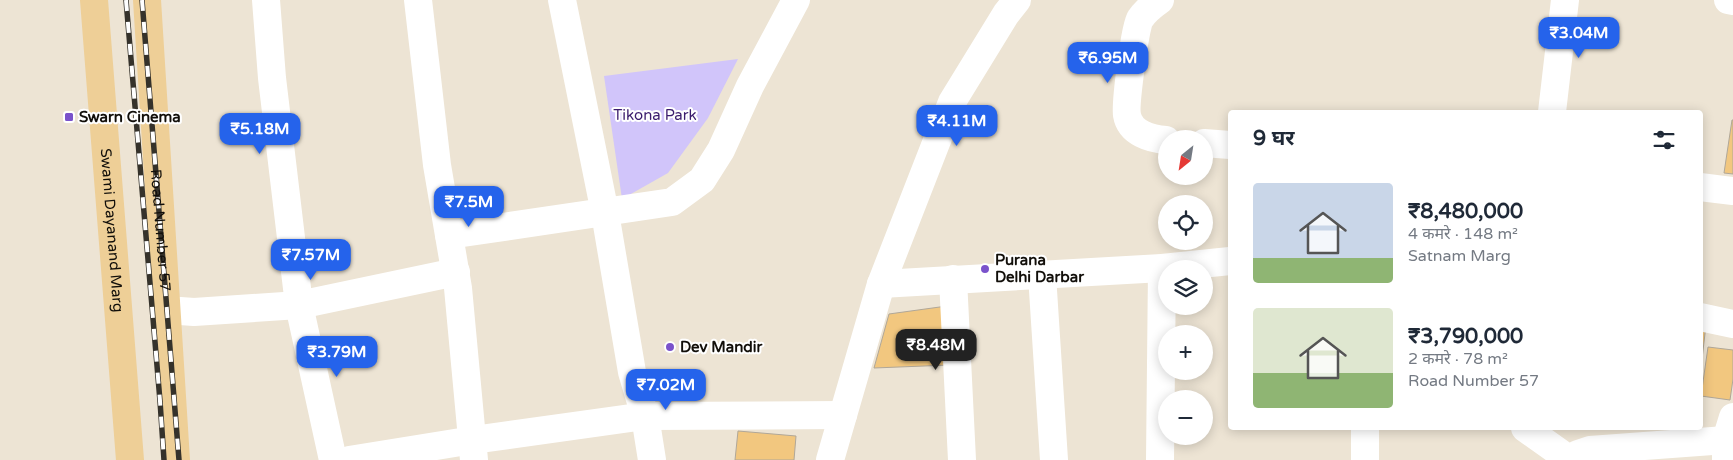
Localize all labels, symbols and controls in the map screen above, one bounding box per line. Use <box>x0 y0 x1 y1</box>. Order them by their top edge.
pin: ₹3.04M <box>1538 17 1620 59</box>
text: ₹3.04M <box>1549 23 1609 43</box>
pin: ₹6.95M <box>1067 42 1149 84</box>
text: ₹6.95M <box>1078 48 1138 68</box>
pin: ₹4.11M <box>916 104 998 147</box>
park label: Tikona Park <box>613 106 697 124</box>
place label: Swarn Cinema <box>79 108 181 126</box>
marker: Swarn Cinema <box>63 111 75 123</box>
text: ₹4.11M <box>927 111 987 131</box>
pin: ₹5.18M <box>219 112 301 155</box>
text: ₹5.18M <box>231 119 289 139</box>
text: 9 घर <box>1253 126 1295 151</box>
icon: filters <box>1650 126 1678 154</box>
north arrow <box>1158 130 1212 185</box>
map controls <box>1158 130 1213 445</box>
street label: Swami Dayanand Marg <box>97 148 127 313</box>
street label: Road Number 57 <box>147 168 174 292</box>
pin: ₹7.5M <box>434 186 504 228</box>
text: ₹7.5M <box>445 192 493 212</box>
button: locate <box>1158 195 1213 250</box>
text: ₹8,480,000 <box>1408 199 1523 224</box>
icon: home <box>1293 203 1353 263</box>
text: 4 कमरे · 148 m² <box>1408 224 1518 244</box>
pin: ₹7.57M <box>270 238 352 281</box>
text: ₹7.57M <box>282 245 340 265</box>
text: Satnam Marg <box>1408 246 1511 266</box>
place label: Purana Delhi Darbar <box>995 251 1084 286</box>
button: layers <box>1158 260 1213 315</box>
marker: Purana Delhi Darbar <box>979 263 991 275</box>
text: ₹3,790,000 <box>1408 324 1523 349</box>
button: + <box>1158 325 1213 380</box>
pin: ₹8.48M <box>895 328 977 371</box>
icon: home <box>1293 328 1353 388</box>
text: ₹8.48M <box>907 335 965 355</box>
pin: ₹3.79M <box>296 336 378 378</box>
place label: Dev Mandir <box>680 338 763 356</box>
marker: Dev Mandir <box>664 341 676 353</box>
text: ₹3.79M <box>308 342 366 362</box>
text: 2 कमरे · 78 m² <box>1408 349 1508 369</box>
pin: ₹7.02M <box>625 368 707 411</box>
text: Road Number 57 <box>1408 371 1539 391</box>
text: ₹7.02M <box>637 375 695 395</box>
button: − <box>1158 390 1213 445</box>

